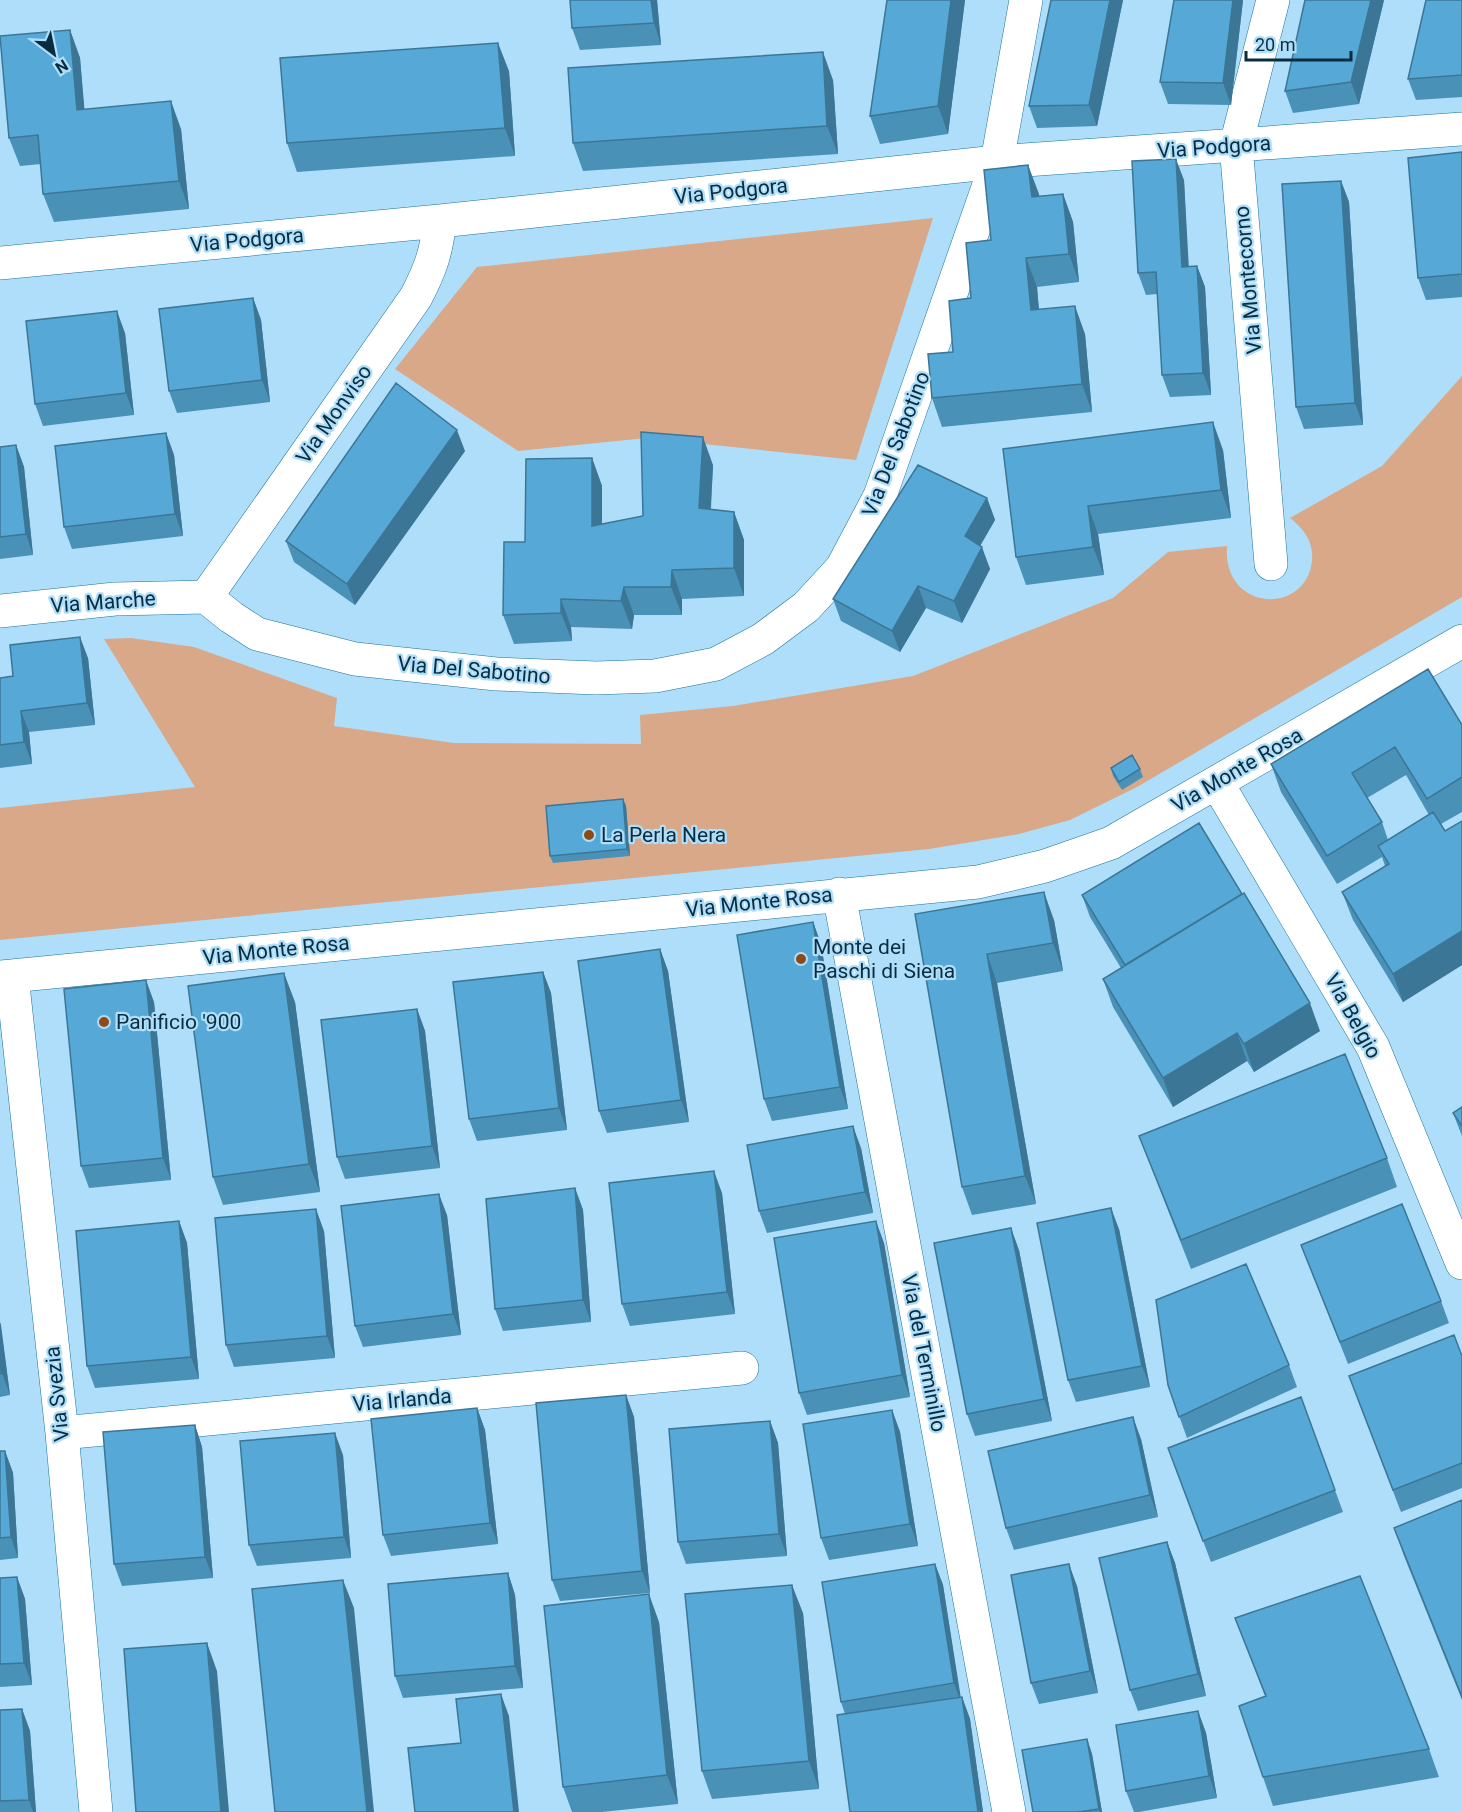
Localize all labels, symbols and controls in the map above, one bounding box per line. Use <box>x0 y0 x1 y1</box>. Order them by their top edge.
north arrow <box>24 24 84 84</box>
scale bar <box>1246 24 1351 62</box>
text: 20 m <box>1255 34 1295 55</box>
text: N <box>52 55 72 77</box>
street label: Via Podgora <box>1156 131 1272 163</box>
street label: Via Podgora <box>673 173 789 209</box>
street label: Via Montecorno <box>1230 205 1266 355</box>
street label: Via Podgora <box>189 223 305 257</box>
street label: Via Monviso <box>291 360 377 468</box>
street label: Via Del Sabotino <box>857 368 935 520</box>
street label: Via Marche <box>50 586 156 618</box>
street label: Via Del Sabotino <box>396 651 552 689</box>
street label: Via Monte Rosa <box>1167 723 1307 817</box>
place label: La Perla Nera <box>601 823 726 847</box>
marker: La Perla Nera <box>582 828 596 842</box>
street label: Via Monte Rosa <box>684 882 834 922</box>
street label: Via Monte Rosa <box>201 930 351 970</box>
place label: Monte dei Paschi di Siena <box>813 935 955 983</box>
marker: Monte dei Paschi di Siena <box>794 952 808 966</box>
street label: Via Belgio <box>1320 969 1386 1063</box>
place label: Panificio '900 <box>116 1010 241 1034</box>
marker: Panificio '900 <box>97 1015 111 1029</box>
street label: Via del Terminillo <box>897 1272 951 1434</box>
street label: Via Svezia <box>40 1345 74 1443</box>
street label: Via Irlanda <box>351 1384 453 1416</box>

